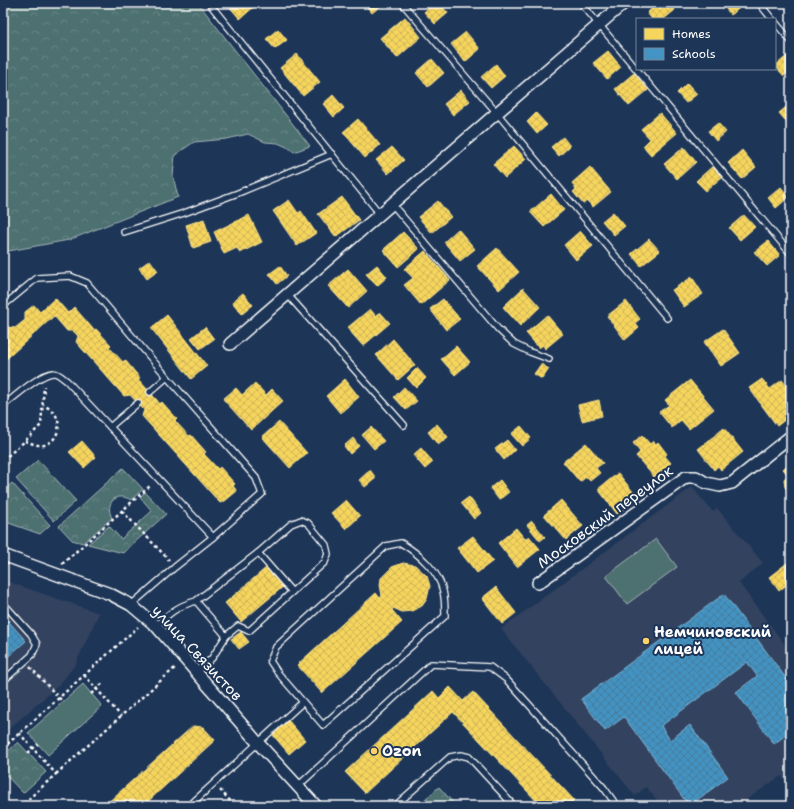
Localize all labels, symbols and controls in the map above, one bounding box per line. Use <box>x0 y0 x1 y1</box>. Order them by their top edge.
legend <box>636 18 776 70</box>
text: Homes <box>672 26 711 42</box>
text: Schools <box>672 46 716 62</box>
street label: Московский переулок <box>533 461 677 573</box>
street label: улица Связистов <box>147 601 247 705</box>
place label: Немчиновский лицей <box>654 622 772 659</box>
marker: Немчиновский лицей <box>641 636 651 646</box>
place label: Ozon <box>382 741 422 761</box>
marker: Ozon <box>369 746 379 756</box>

